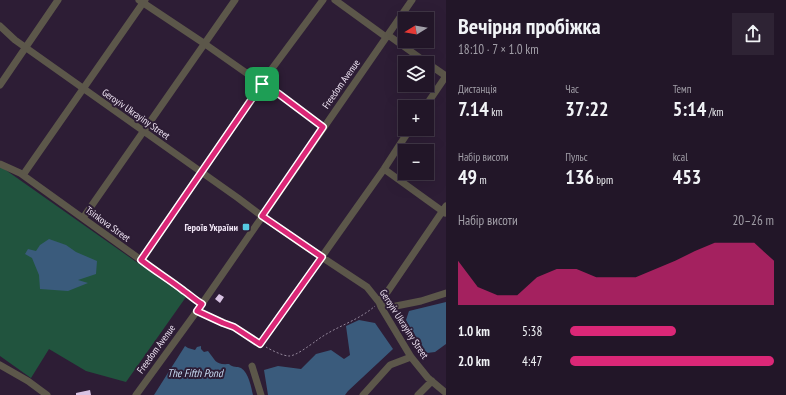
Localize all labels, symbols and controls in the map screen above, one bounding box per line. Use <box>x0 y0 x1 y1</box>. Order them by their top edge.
north arrow <box>398 12 434 48</box>
map controls <box>398 12 434 180</box>
text: Вечірня пробіжка <box>458 12 601 40</box>
button: share <box>732 13 774 55</box>
text: 18:10 · 7 × 1.0 km <box>458 41 539 58</box>
button: layers <box>398 56 434 92</box>
street label: Freedom Avenue <box>319 57 363 111</box>
pin <box>245 67 279 101</box>
icon: arrive <box>251 73 273 95</box>
text: Дистанція <box>458 82 497 96</box>
text: Час <box>565 82 579 96</box>
text: Темп <box>673 82 691 96</box>
street label: Geroyiv Ukrayiny Street <box>99 86 173 142</box>
text: 7.14 <box>458 96 489 122</box>
text: 37:22 <box>565 96 609 122</box>
text: 5:14 <box>673 96 706 122</box>
button: + <box>398 100 434 136</box>
text: km <box>489 105 503 119</box>
text: /km <box>706 105 723 119</box>
button: − <box>398 144 434 180</box>
text: Набір висоти <box>458 150 509 164</box>
text: Пульс <box>565 150 588 164</box>
text: kcal <box>673 150 688 164</box>
text: 49 <box>458 164 477 190</box>
text: 136 <box>565 164 594 190</box>
text: 453 <box>673 164 701 190</box>
text: m <box>477 173 487 187</box>
text: bpm <box>594 173 613 187</box>
street label: Tsinkova Street <box>83 203 133 245</box>
text: Набір висоти <box>458 212 518 229</box>
text: 20–26 m <box>732 212 774 229</box>
place label: Героїв України <box>184 221 238 234</box>
marker: Героїв України <box>241 222 251 232</box>
street label: Geroyiv Ukrayiny Street <box>377 287 431 361</box>
street label: Freedom Avenue <box>134 322 178 376</box>
text: 1.0 km <box>458 323 490 340</box>
text: 5:38 <box>522 323 542 340</box>
text: 2.0 km <box>458 353 490 370</box>
text: 4:47 <box>522 353 542 370</box>
water label: The Fifth Pond <box>167 366 225 380</box>

